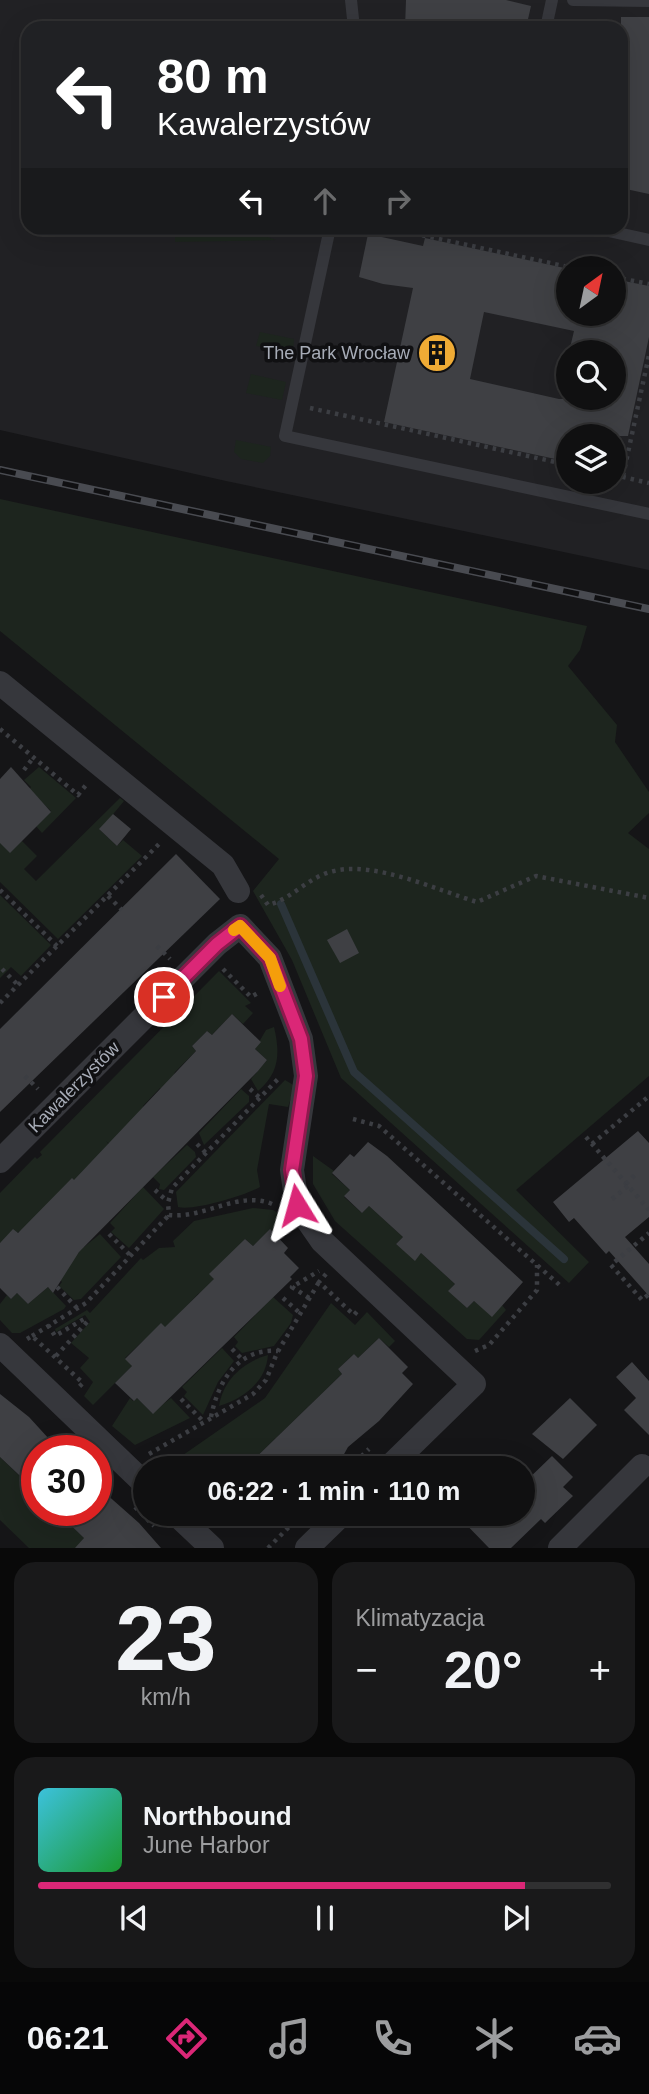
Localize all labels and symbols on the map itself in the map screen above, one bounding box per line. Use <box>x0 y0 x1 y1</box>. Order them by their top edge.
north arrow <box>556 256 626 326</box>
building icon: The Park Wrocław <box>416 332 458 374</box>
place label: The Park Wrocław <box>263 343 411 363</box>
pin <box>134 967 194 1027</box>
street label: Kawalerzystów <box>24 1037 124 1137</box>
position arrow <box>260 1168 334 1242</box>
speed limit sign: 30 <box>21 1435 112 1526</box>

